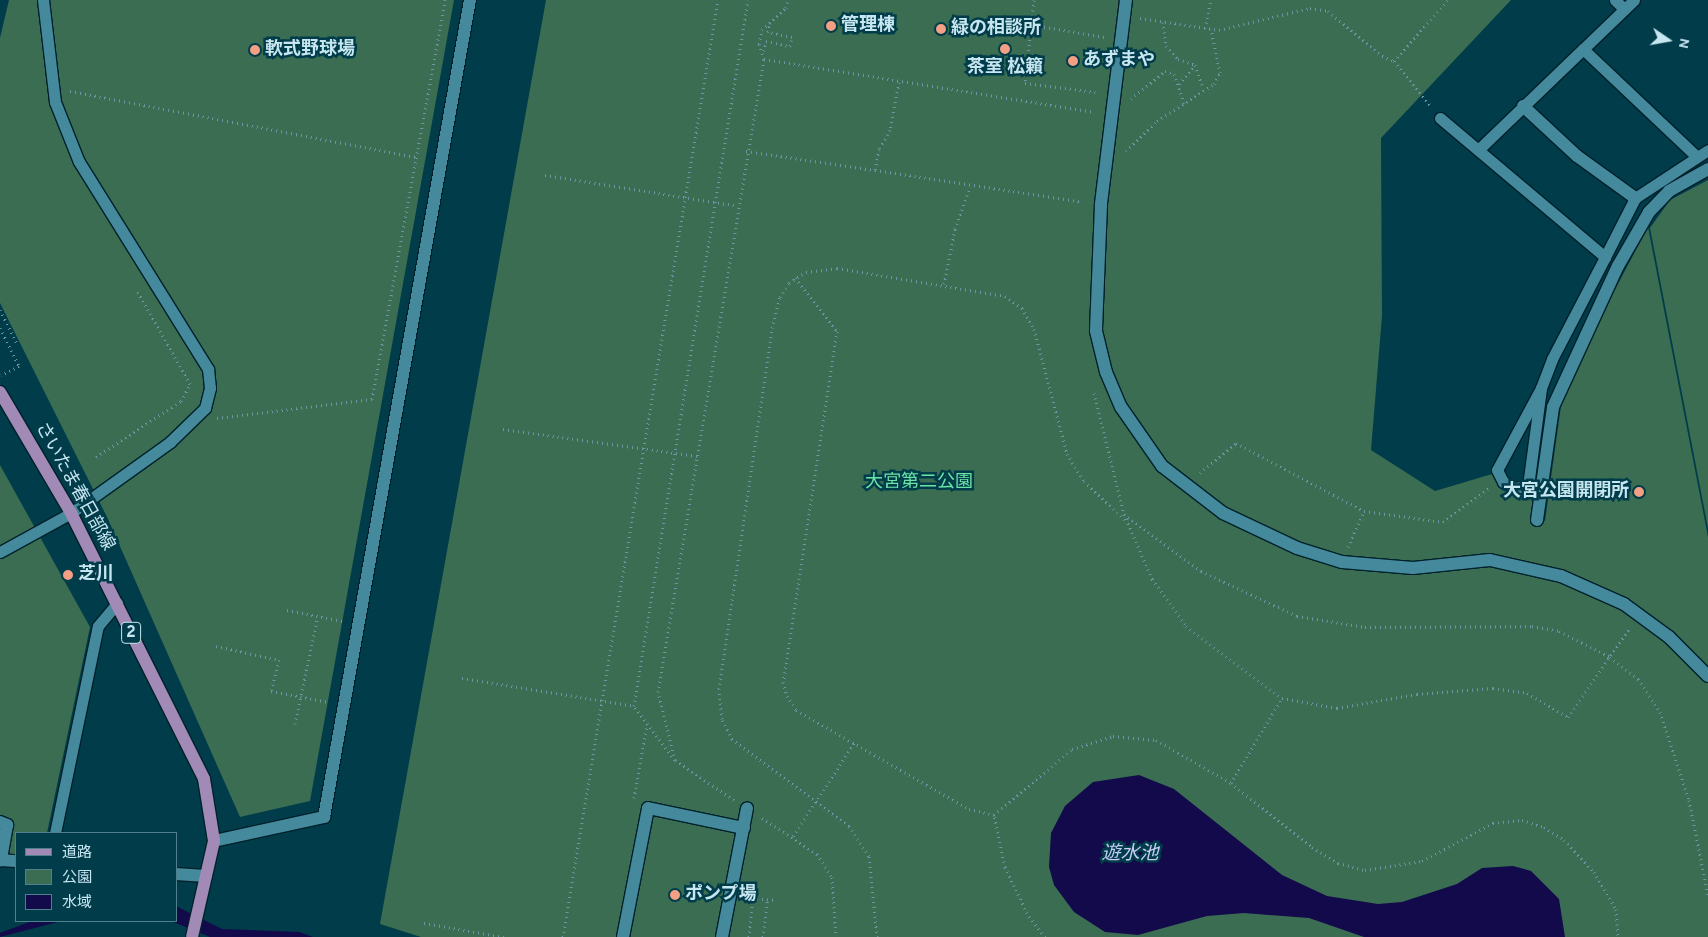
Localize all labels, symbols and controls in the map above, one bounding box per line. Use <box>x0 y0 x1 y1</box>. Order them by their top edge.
place label: 管理棟 <box>841 15 895 37</box>
north arrow <box>1643 15 1693 65</box>
place label: 緑の相談所 <box>951 18 1041 40</box>
marker: 管理棟 <box>825 20 837 32</box>
marker: 緑の相談所 <box>935 23 947 35</box>
text: N <box>1674 37 1693 50</box>
place label: 軟式野球場 <box>265 39 355 61</box>
marker: 茶室 松籟 <box>999 43 1011 55</box>
marker: 軟式野球場 <box>249 44 261 56</box>
place label: あずまや <box>1083 50 1155 72</box>
marker: あずまや <box>1067 55 1079 67</box>
place label: 茶室 松籟 <box>967 57 1043 79</box>
street label: さいたま春日部線 <box>30 419 118 555</box>
park label: 大宮第二公園 <box>865 472 973 494</box>
place label: 大宮公園開閉所 <box>1503 481 1629 503</box>
marker: 大宮公園開閉所 <box>1633 486 1645 498</box>
place label: 芝川 <box>78 564 114 586</box>
marker: 芝川 <box>62 569 74 581</box>
road number: 2 <box>121 620 141 646</box>
legend <box>15 832 178 922</box>
text: 道路 <box>62 844 92 863</box>
water label: 遊水池 <box>1102 844 1158 866</box>
text: 公園 <box>62 869 92 888</box>
place label: ポンプ場 <box>685 884 757 906</box>
marker: ポンプ場 <box>669 889 681 901</box>
text: 水域 <box>62 894 92 913</box>

